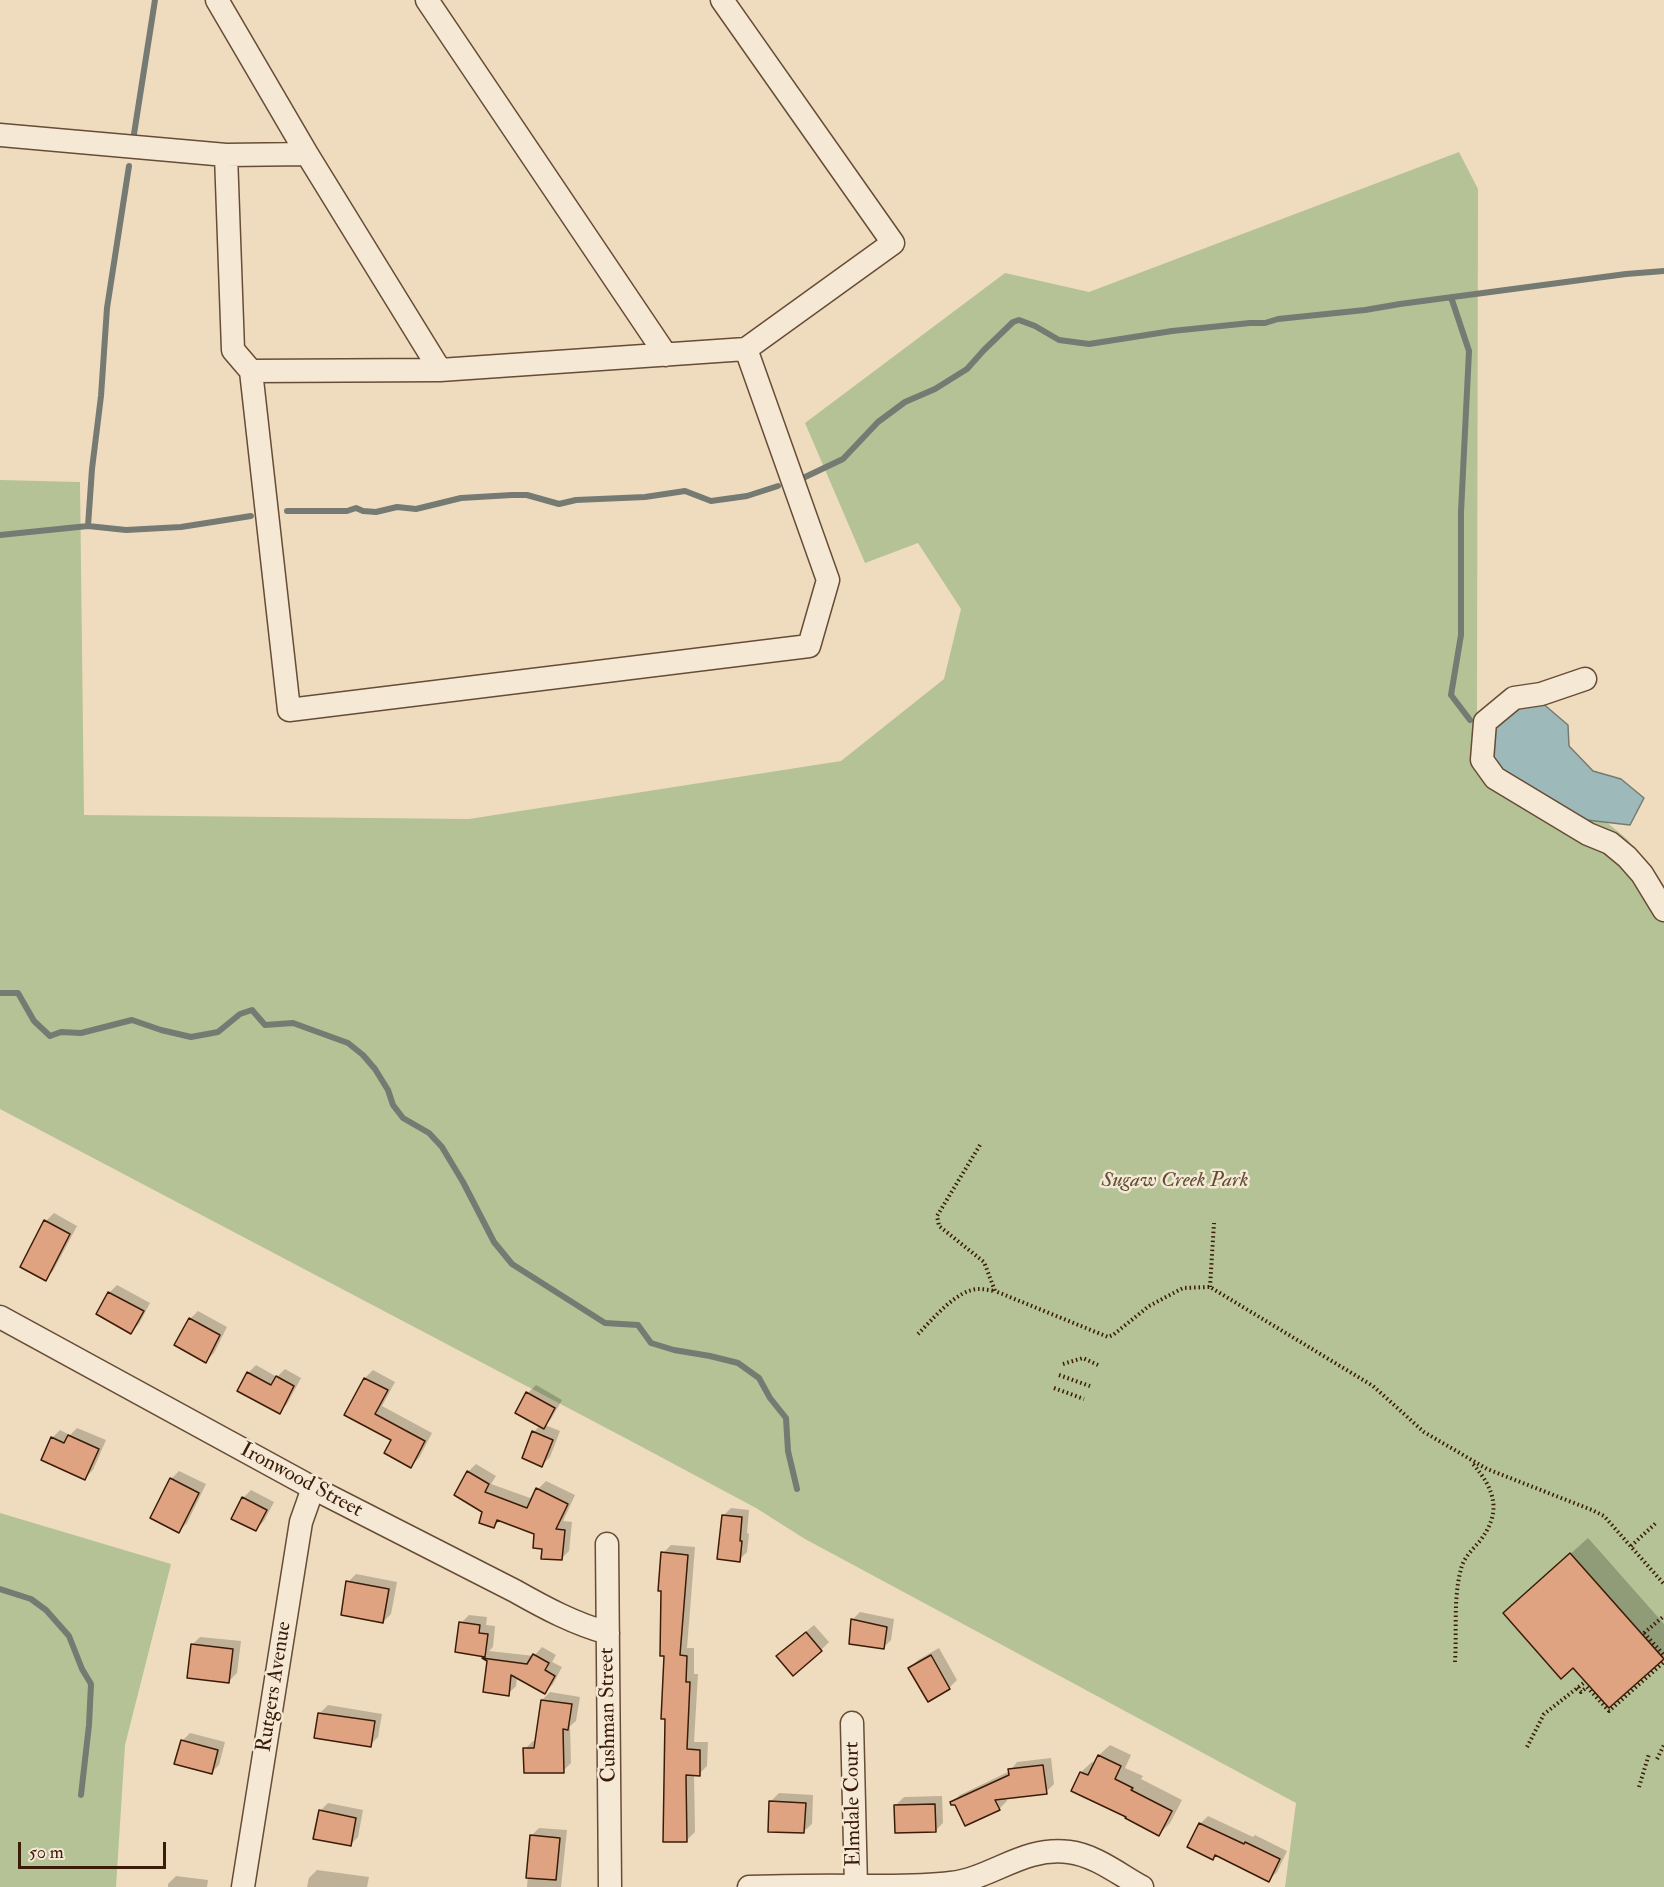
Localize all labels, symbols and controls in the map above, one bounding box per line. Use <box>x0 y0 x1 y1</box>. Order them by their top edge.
park label: Sugaw Creek Park <box>1102 1168 1248 1194</box>
street label: Ironwood Street <box>235 1438 367 1524</box>
street label: Rutgers Avenue <box>252 1620 298 1754</box>
street label: Cushman Street <box>595 1647 623 1783</box>
street label: Elmdale Court <box>840 1741 868 1867</box>
scale bar <box>21 1830 170 1868</box>
text: 50 m <box>29 1841 64 1864</box>

